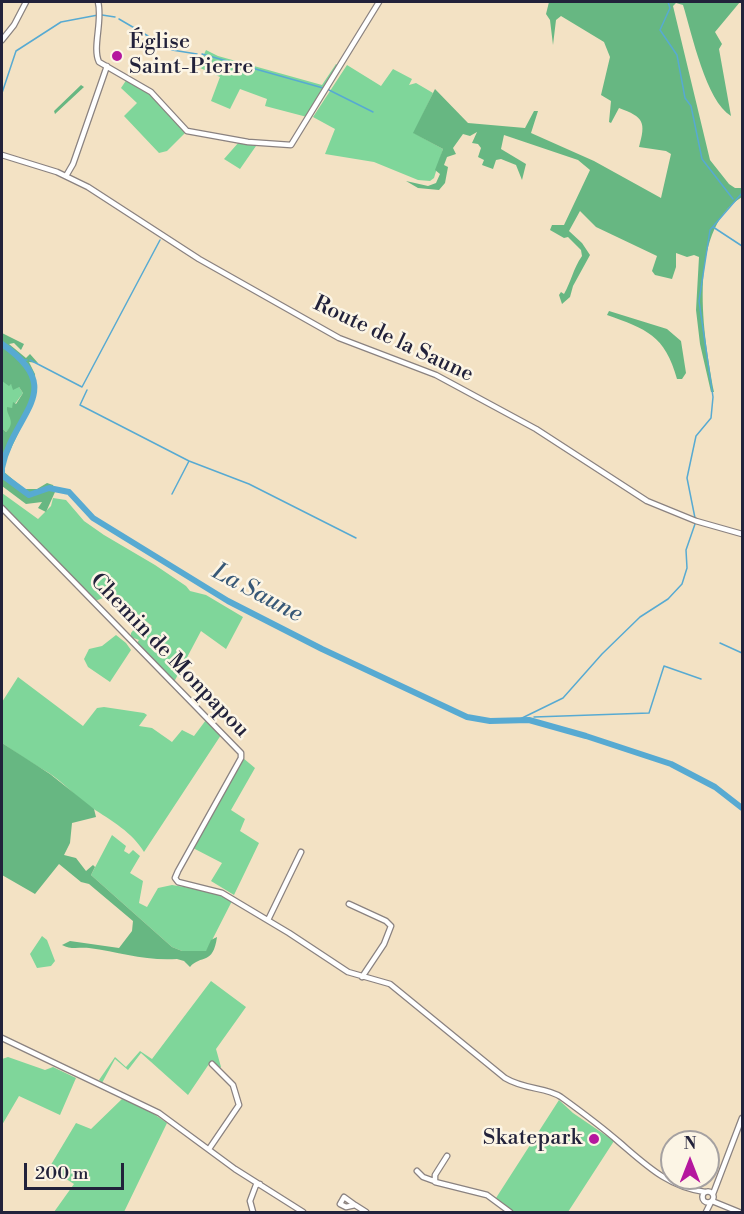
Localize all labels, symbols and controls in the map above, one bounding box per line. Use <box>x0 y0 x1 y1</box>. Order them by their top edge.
place label: Église Saint-Pierre <box>129 30 253 82</box>
marker: Église Saint-Pierre <box>110 49 124 63</box>
street label: Route de la Saune <box>309 291 477 389</box>
water label: La Saune <box>207 558 307 630</box>
street label: Chemin de Monpapou <box>84 568 254 744</box>
place label: Skatepark <box>483 1126 582 1152</box>
north arrow <box>660 1130 720 1190</box>
marker: Skatepark <box>587 1132 601 1146</box>
text: N <box>684 1134 696 1154</box>
scale bar <box>27 1151 128 1189</box>
text: 200 m <box>35 1162 89 1185</box>

